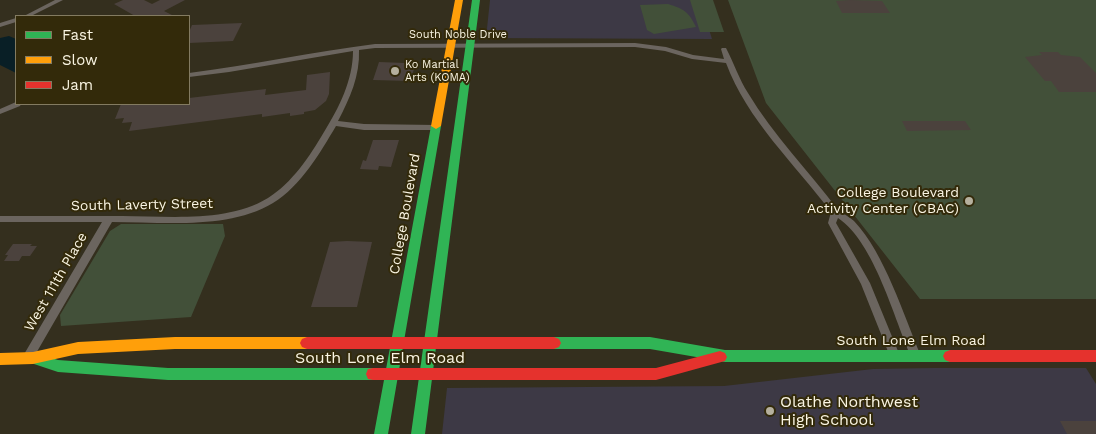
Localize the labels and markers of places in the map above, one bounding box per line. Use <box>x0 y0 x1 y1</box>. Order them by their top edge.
place label: Ko Martial Arts (KOMA) <box>405 58 470 84</box>
marker: Ko Martial Arts (KOMA) <box>389 65 401 77</box>
place label: College Boulevard Activity Center (CBAC) <box>807 185 959 218</box>
marker: College Boulevard Activity Center (CBAC) <box>963 195 975 207</box>
place label: Olathe Northwest High School <box>780 392 918 430</box>
marker: Olathe Northwest High School <box>764 405 776 417</box>

